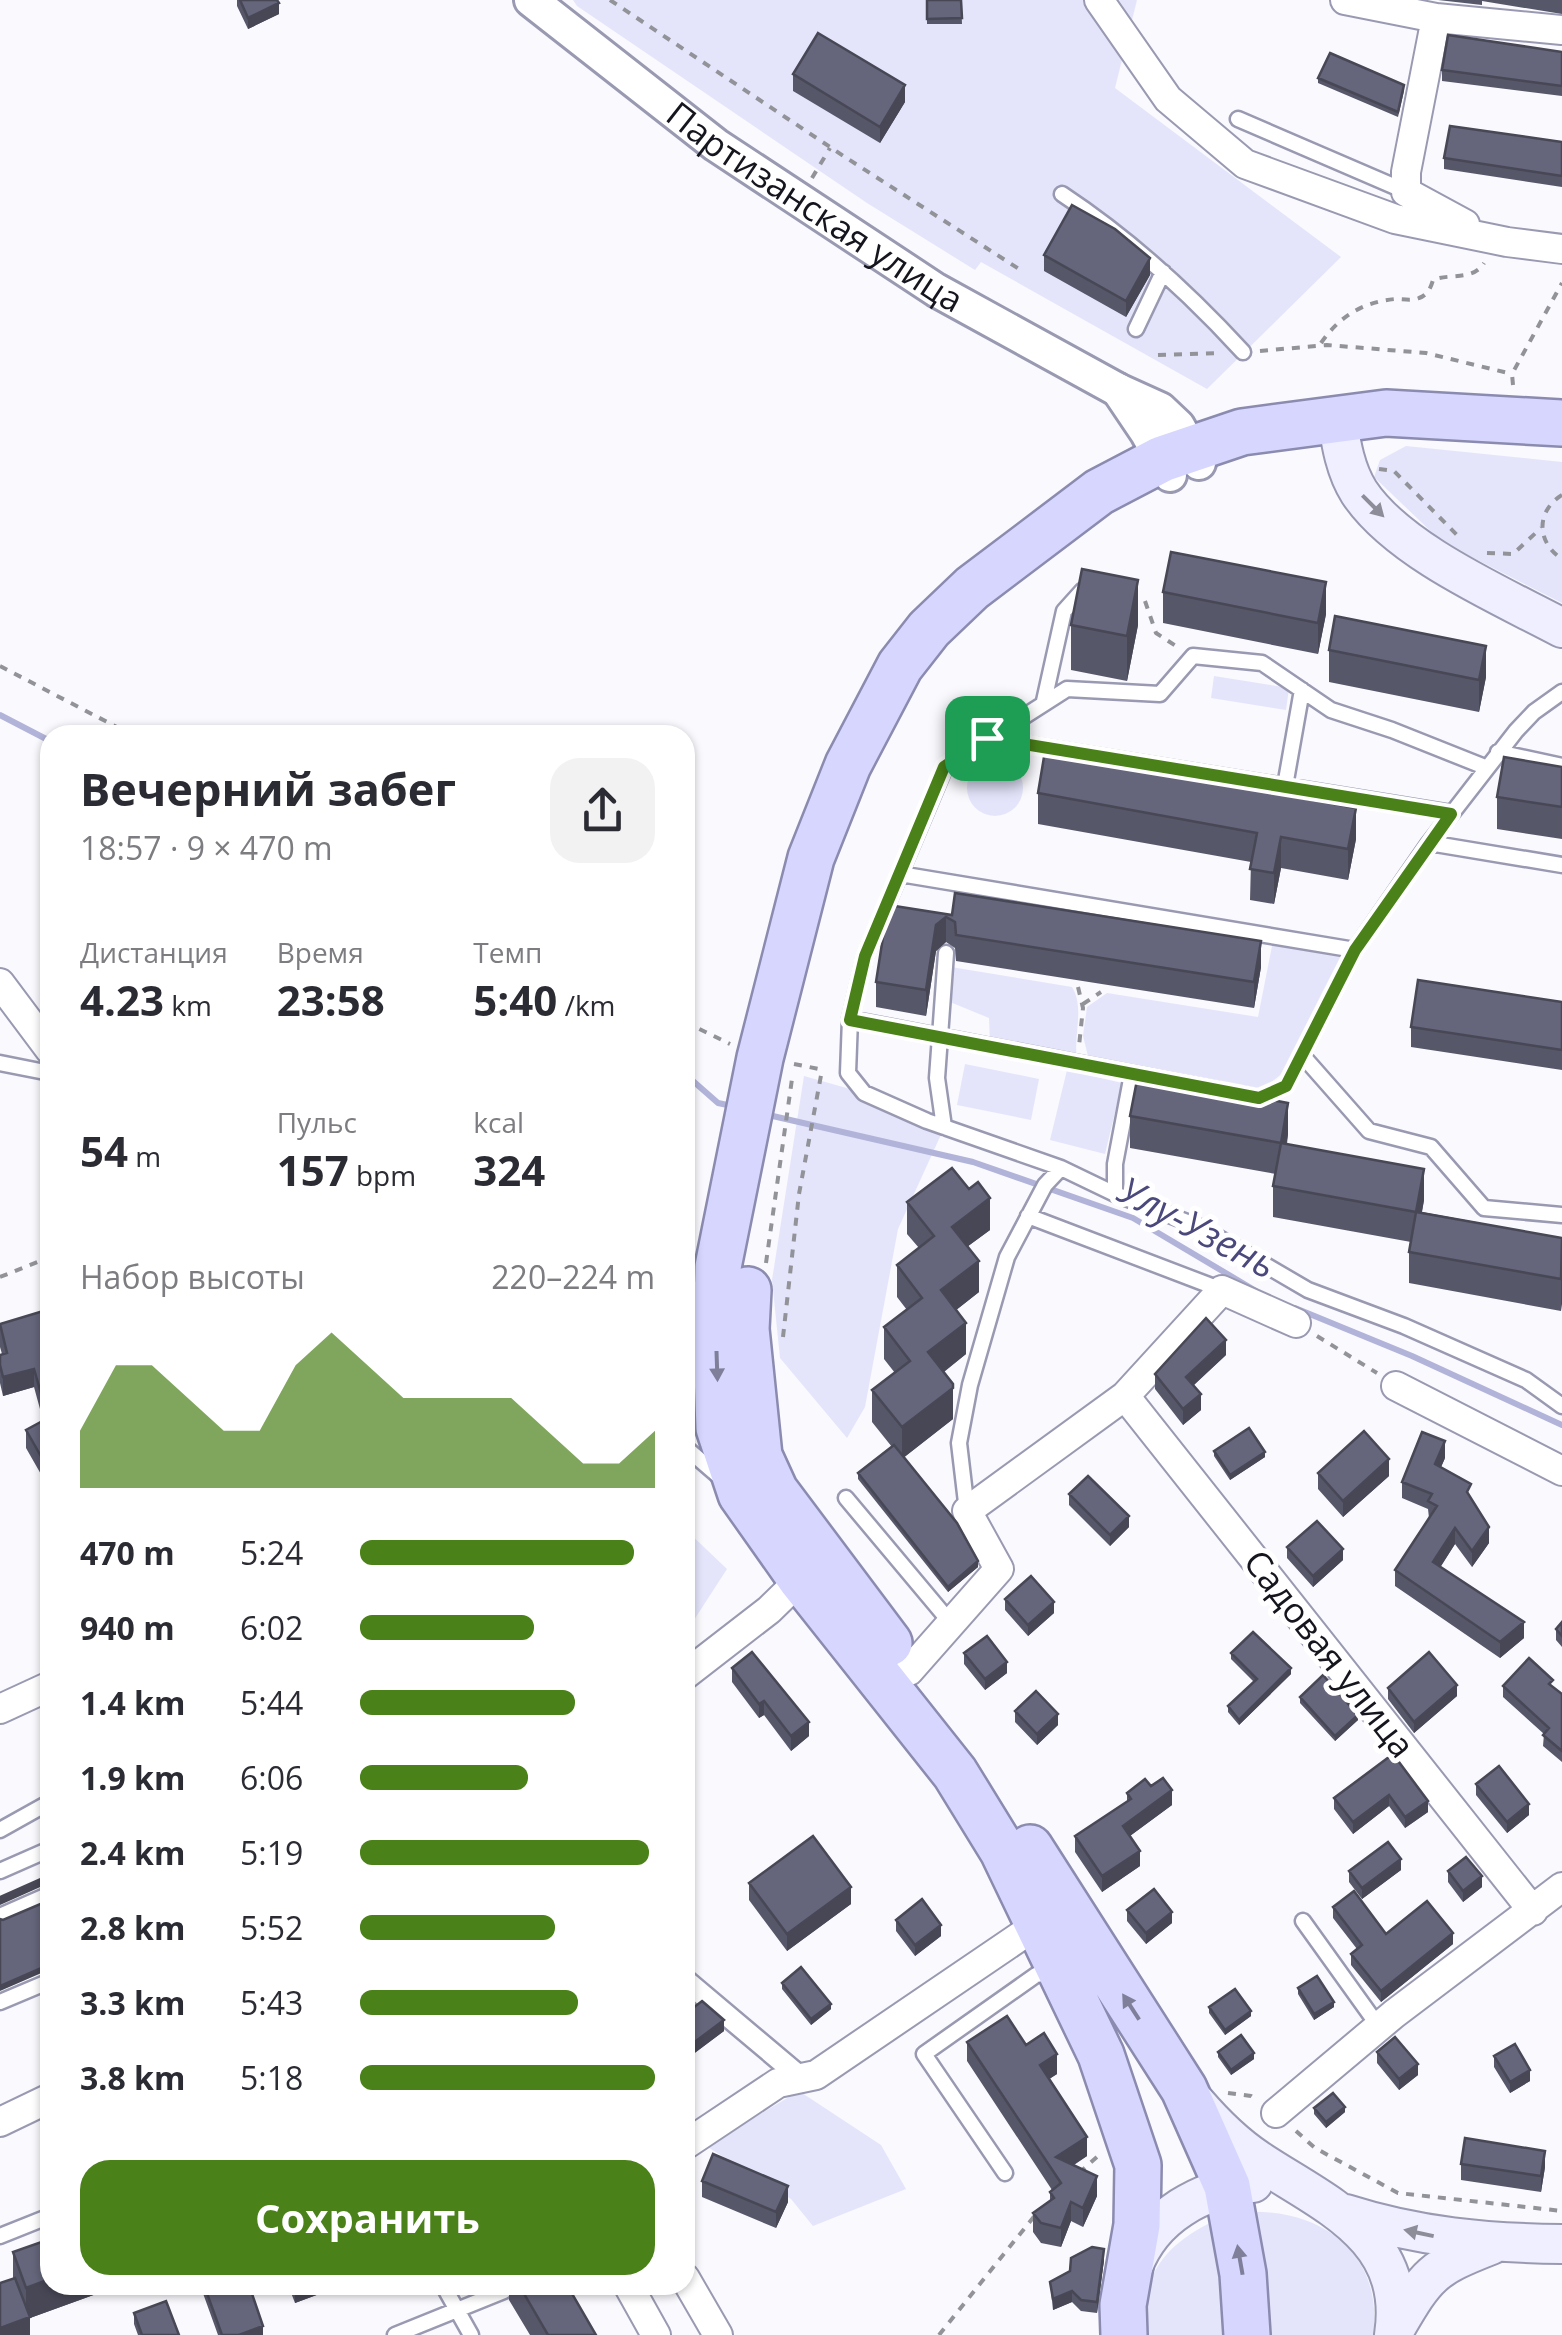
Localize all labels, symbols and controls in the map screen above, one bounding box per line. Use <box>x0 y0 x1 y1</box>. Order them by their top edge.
street label: Партизанская улица <box>658 90 972 322</box>
one-way arrow <box>1361 494 1384 518</box>
pin <box>945 696 1030 781</box>
icon: arrive <box>960 711 1015 766</box>
text: Вечерний забег <box>80 758 456 819</box>
button: share <box>550 758 655 863</box>
text: 18:57 · 9 × 470 m <box>80 826 333 869</box>
text: Дистанция <box>80 933 228 971</box>
text: Время <box>277 933 364 971</box>
text: Темп <box>473 933 542 971</box>
text: 4.23 <box>80 971 164 1028</box>
text: 23:58 <box>277 971 385 1028</box>
text: 5:40 <box>473 971 557 1028</box>
text: km <box>164 986 212 1024</box>
text: /km <box>557 986 616 1024</box>
text: Пульс <box>277 1103 357 1141</box>
text: kcal <box>473 1103 524 1141</box>
text: 54 <box>80 1122 128 1179</box>
text: m <box>128 1137 161 1175</box>
text: 157 <box>277 1141 349 1198</box>
text: 324 <box>473 1141 545 1198</box>
text: bpm <box>349 1156 416 1194</box>
water label: Улу-Узень <box>1109 1163 1286 1289</box>
text: Набор высоты <box>80 1255 305 1298</box>
text: 220–224 m <box>491 1255 655 1298</box>
one-way arrow <box>709 1350 725 1382</box>
text: 470 m <box>80 1531 175 1574</box>
text: 5:24 <box>240 1531 303 1574</box>
street label: Садовая улица <box>1234 1539 1426 1767</box>
text: 940 m <box>80 1606 175 1649</box>
text: 6:02 <box>240 1606 303 1649</box>
text: 1.4 km <box>80 1681 185 1724</box>
text: 5:44 <box>240 1681 303 1724</box>
text: 1.9 km <box>80 1756 185 1799</box>
text: 6:06 <box>240 1756 303 1799</box>
text: 2.4 km <box>80 1831 185 1874</box>
text: 5:19 <box>240 1831 303 1874</box>
text: 2.8 km <box>80 1906 185 1949</box>
text: 5:52 <box>240 1906 303 1949</box>
text: 3.3 km <box>80 1981 185 2024</box>
text: 5:43 <box>240 1981 303 2024</box>
one-way arrow <box>1123 1994 1141 2021</box>
text: 3.8 km <box>80 2056 185 2099</box>
text: 5:18 <box>240 2056 303 2099</box>
button: Сохранить <box>80 2160 655 2275</box>
one-way arrow <box>1403 2225 1434 2241</box>
one-way arrow <box>1232 2244 1247 2276</box>

